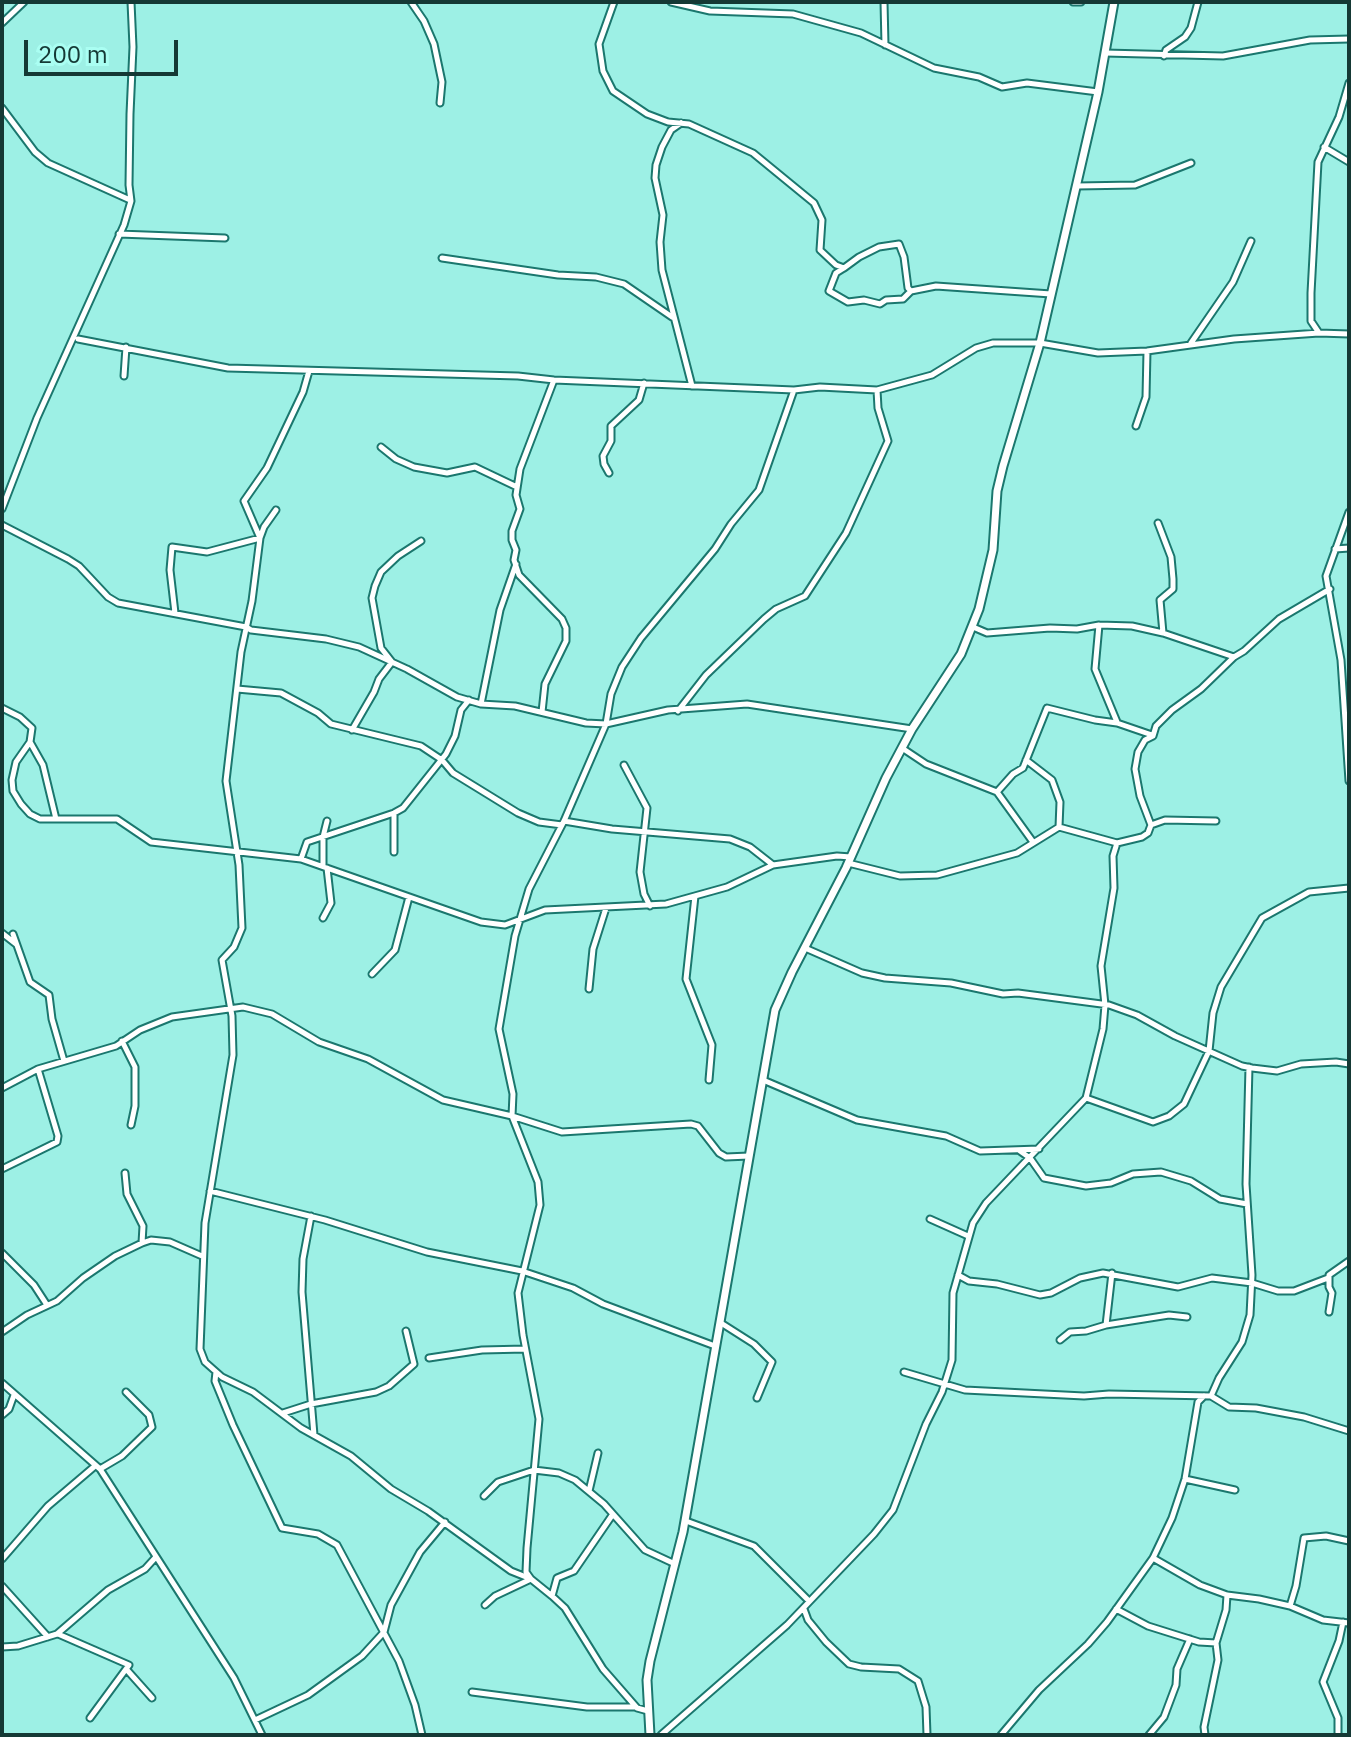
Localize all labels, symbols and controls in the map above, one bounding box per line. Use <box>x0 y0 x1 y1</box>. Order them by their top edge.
scale bar <box>28 24 182 74</box>
text: 200 m <box>38 38 108 70</box>

